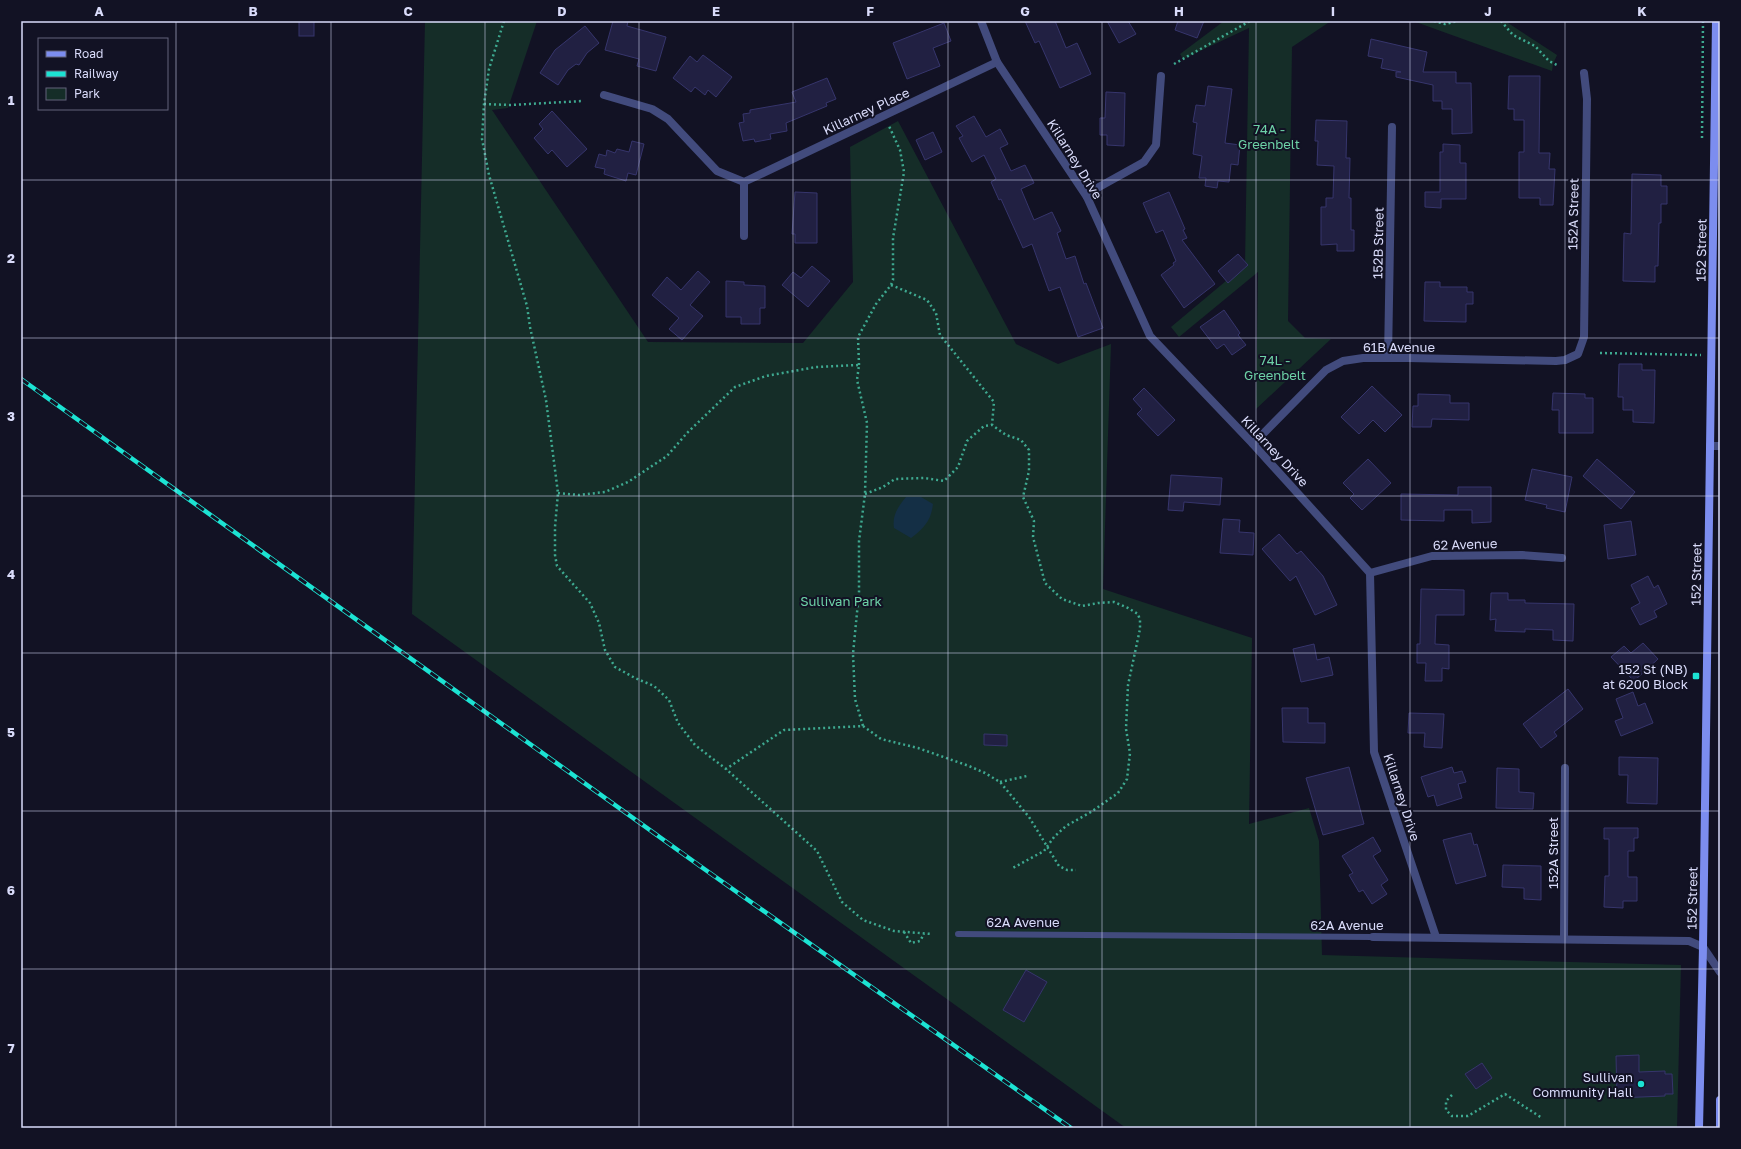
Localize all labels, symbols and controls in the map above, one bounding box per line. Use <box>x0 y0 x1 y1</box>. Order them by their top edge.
text: A <box>94 3 104 19</box>
text: B <box>248 3 258 19</box>
text: C <box>403 3 413 19</box>
text: D <box>557 3 567 19</box>
text: E <box>712 3 720 19</box>
text: F <box>866 3 874 19</box>
text: G <box>1020 3 1030 19</box>
text: H <box>1174 3 1184 19</box>
text: I <box>1331 3 1335 19</box>
text: J <box>1484 3 1492 19</box>
text: K <box>1637 3 1647 19</box>
legend <box>38 38 168 110</box>
text: Road <box>74 46 103 61</box>
text: Railway <box>74 66 119 81</box>
street label: Killarney Place <box>820 84 912 138</box>
text: Park <box>74 86 100 101</box>
text: 1 <box>8 92 15 108</box>
street label: Killarney Drive <box>1044 116 1106 202</box>
park label: 74A - Greenbelt <box>1238 121 1300 152</box>
street label: 152A Street <box>1564 178 1582 250</box>
street label: 152B Street <box>1369 207 1387 279</box>
street label: 152 Street <box>1692 218 1710 282</box>
text: 2 <box>7 250 15 266</box>
street label: 61B Avenue <box>1363 339 1435 355</box>
park label: 74L - Greenbelt <box>1244 352 1306 383</box>
text: 3 <box>7 408 15 424</box>
street label: Killarney Drive <box>1238 412 1312 490</box>
street label: 62 Avenue <box>1432 535 1498 553</box>
street label: 152 Street <box>1687 542 1705 606</box>
text: 4 <box>7 566 15 582</box>
park label: Sullivan Park <box>800 593 882 609</box>
place label: 152 St (NB) at 6200 Block <box>1603 661 1689 692</box>
marker: 152 St (NB) at 6200 Block <box>1691 671 1701 681</box>
text: 5 <box>7 724 15 740</box>
street label: Killarney Drive <box>1380 751 1424 843</box>
street label: 152A Street <box>1545 817 1561 889</box>
street label: 152 Street <box>1683 866 1701 930</box>
text: 6 <box>7 882 15 898</box>
street label: 62A Avenue <box>986 914 1060 930</box>
street label: 62A Avenue <box>1310 917 1384 933</box>
text: 7 <box>7 1040 15 1056</box>
place label: Sullivan Community Hall <box>1532 1069 1633 1100</box>
marker: Sullivan Community Hall <box>1636 1079 1646 1089</box>

